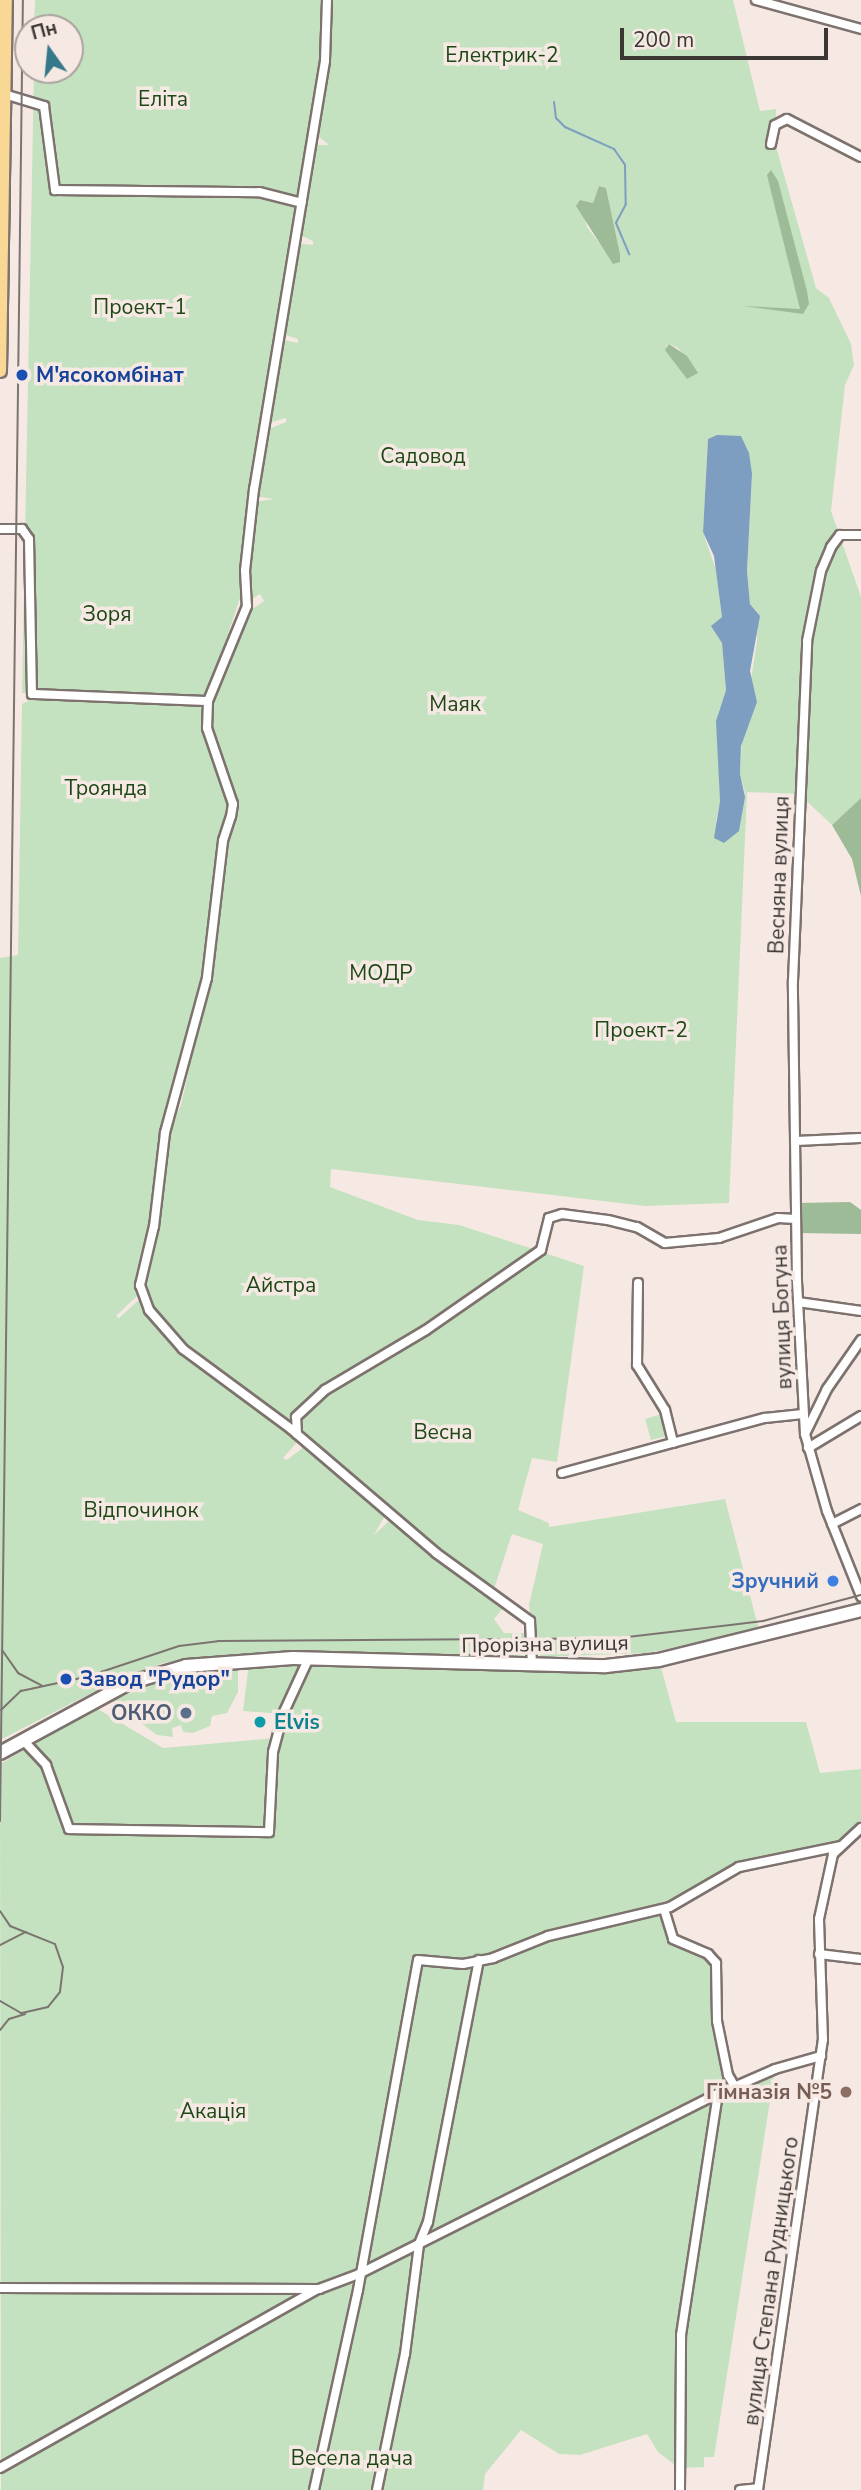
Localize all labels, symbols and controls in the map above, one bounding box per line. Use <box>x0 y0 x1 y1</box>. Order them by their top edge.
north arrow <box>14 14 84 84</box>
scale bar <box>623 14 831 58</box>
text: Пн <box>28 15 60 47</box>
text: 200 m <box>633 26 694 54</box>
park label: Електрик-2 <box>445 42 559 68</box>
park label: Еліта <box>138 86 188 112</box>
park label: Проект-1 <box>93 294 187 320</box>
place label: М'ясокомбінат <box>36 362 184 388</box>
marker: М'ясокомбінат <box>14 367 30 383</box>
park label: Садовод <box>380 443 466 469</box>
park label: Зоря <box>82 601 132 627</box>
park label: Маяк <box>429 691 481 717</box>
park label: Троянда <box>65 775 147 801</box>
street label: Весняна вулиця <box>764 795 794 955</box>
park label: МОДР <box>349 960 413 986</box>
park label: Проект-2 <box>594 1017 688 1043</box>
street label: вулиця Богуна <box>767 1244 797 1390</box>
park label: Айстра <box>246 1272 316 1298</box>
park label: Весна <box>413 1419 473 1445</box>
park label: Відпочинок <box>84 1497 198 1523</box>
place label: Зручний <box>731 1568 819 1594</box>
marker: Зручний <box>825 1573 841 1589</box>
street label: Прорізна вулиця <box>461 1630 629 1658</box>
place label: Завод "Рудор" <box>80 1666 230 1692</box>
marker: Завод "Рудор" <box>58 1671 74 1687</box>
place label: ОККО <box>111 1700 172 1726</box>
marker: ОККО <box>178 1705 194 1721</box>
place label: Elvis <box>274 1709 320 1735</box>
marker: Elvis <box>252 1714 268 1730</box>
place label: Гімназія №5 <box>706 2079 832 2105</box>
marker: Гімназія №5 <box>838 2084 854 2100</box>
park label: Акація <box>180 2098 246 2124</box>
street label: вулиця Степана Рудницького <box>738 2135 804 2427</box>
park label: Весела дача <box>291 2445 413 2471</box>

